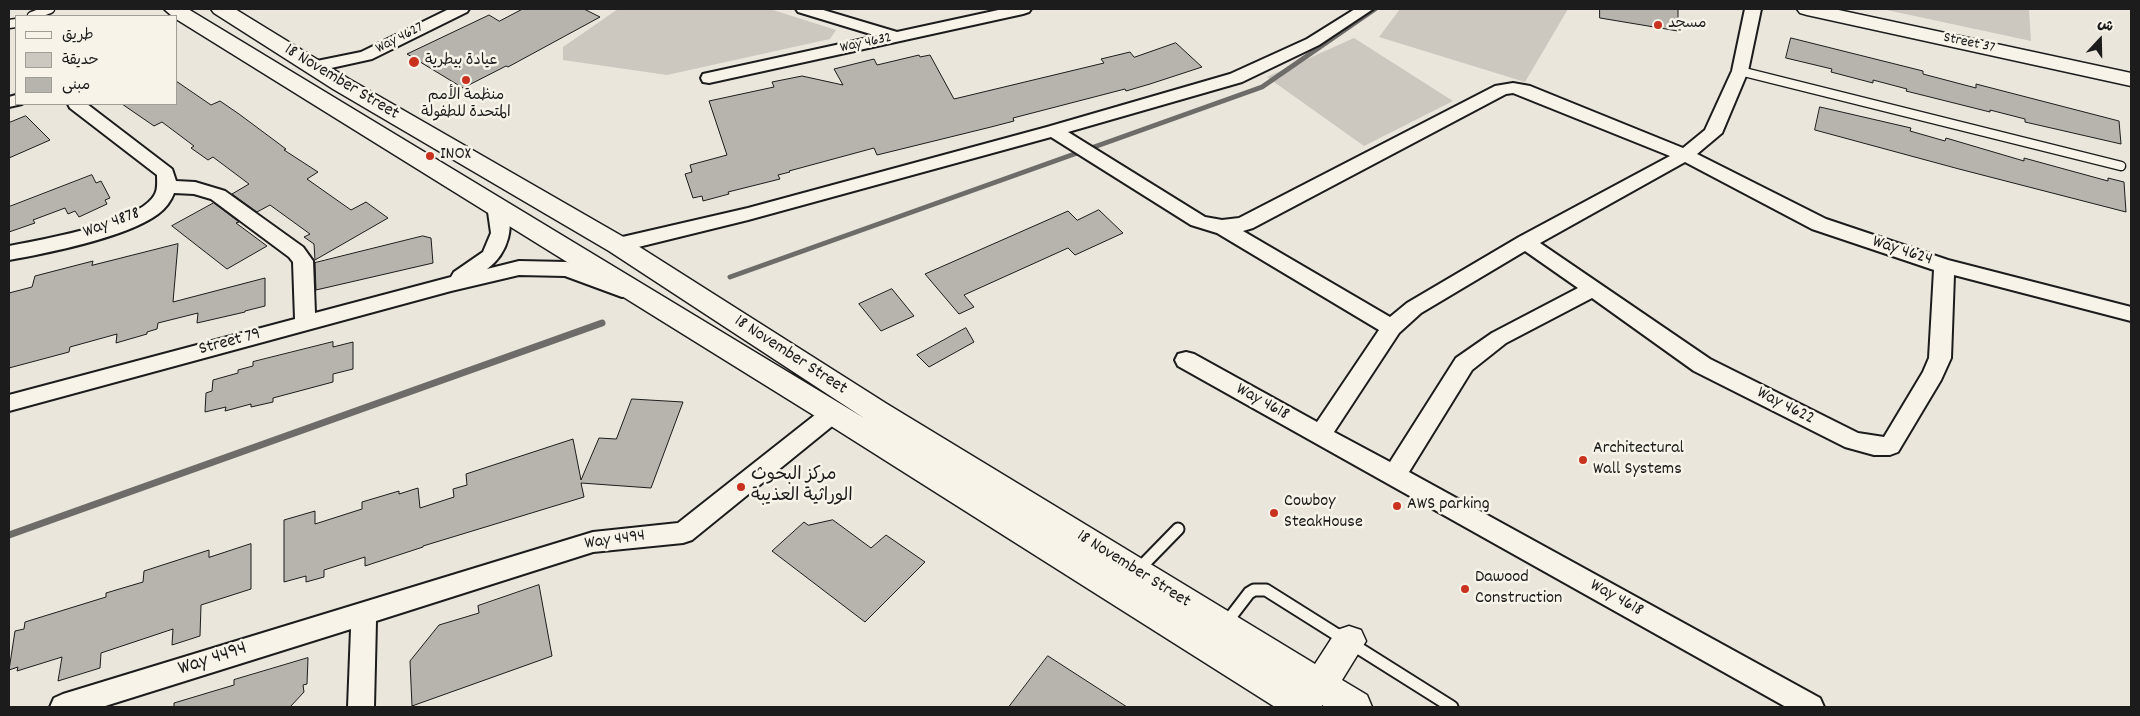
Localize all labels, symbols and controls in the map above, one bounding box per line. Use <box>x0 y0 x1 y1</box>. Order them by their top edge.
text: ش <box>2095 14 2116 38</box>
legend <box>15 15 178 105</box>
north arrow <box>2075 15 2125 65</box>
place label: مسجد <box>1668 16 1707 34</box>
street label: Way 4627 <box>373 19 427 59</box>
marker: مسجد <box>1652 19 1664 31</box>
text: طريق <box>62 25 94 47</box>
street label: Way 4632 <box>839 30 893 58</box>
street label: Street 37 <box>1942 30 1996 58</box>
street label: 18 November Street <box>280 40 402 126</box>
text: حديقة <box>62 50 99 72</box>
place label: عيادة بيطرية <box>425 53 497 71</box>
marker: عيادة بيطرية <box>407 55 421 69</box>
marker: منظمة الأمم المتحدة للطفولة <box>460 74 472 86</box>
text: مبنى <box>62 75 90 97</box>
place label: منظمة الأمم المتحدة للطفولة <box>421 88 511 123</box>
place label: INOX <box>440 145 471 167</box>
marker: INOX <box>424 150 436 162</box>
street label: Way 4878 <box>81 204 143 244</box>
street label: Way 4624 <box>1869 232 1935 272</box>
street label: 18 November Street <box>730 311 850 401</box>
street label: Street 79 <box>197 324 263 362</box>
street label: Way 4618 <box>1232 380 1292 426</box>
street label: Way 4622 <box>1752 383 1818 431</box>
place label: Architectural Wall Systems <box>1593 439 1684 482</box>
marker: Architectural Wall Systems <box>1577 454 1589 466</box>
place label: مركز البحوث الوراثية العذيبة <box>751 466 853 508</box>
marker: مركز البحوث الوراثية العذيبة <box>735 481 747 493</box>
place label: Cowboy SteakHouse <box>1284 492 1363 534</box>
place label: AWS parking <box>1407 495 1490 517</box>
marker: AWS parking <box>1391 500 1403 512</box>
marker: Cowboy SteakHouse <box>1268 507 1280 519</box>
street label: Way 4494 <box>583 526 647 556</box>
street label: 18 November Street <box>1072 526 1194 614</box>
place label: Dawood Construction <box>1475 568 1562 610</box>
street label: Way 4618 <box>1586 576 1646 622</box>
marker: Dawood Construction <box>1459 583 1471 595</box>
street label: Way 4494 <box>175 637 251 683</box>

